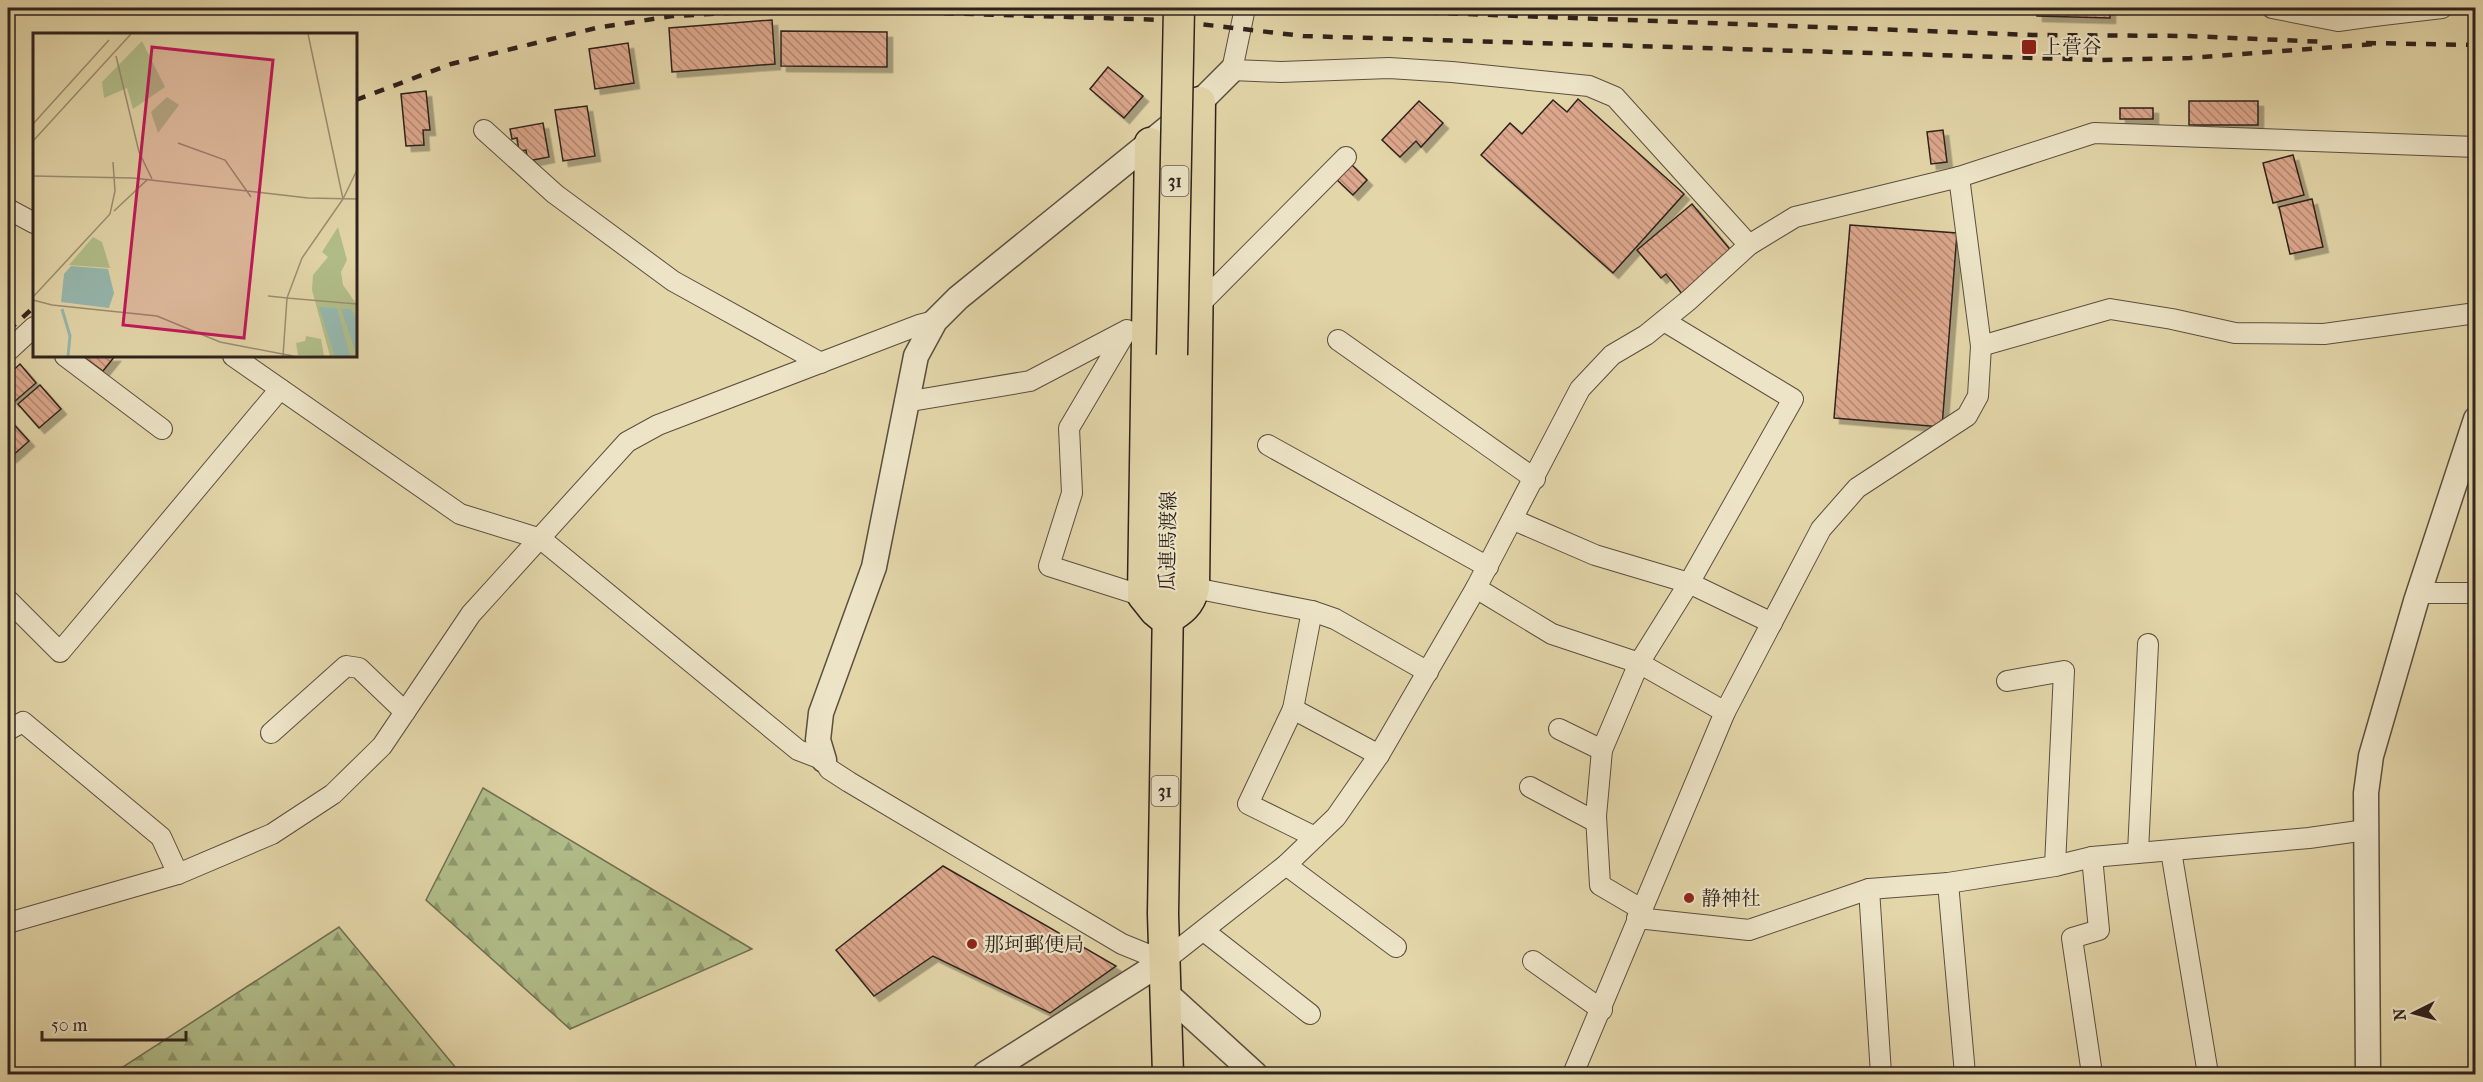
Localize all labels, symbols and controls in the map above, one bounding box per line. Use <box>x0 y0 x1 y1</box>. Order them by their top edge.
inset map <box>33 33 357 357</box>
place label: 上菅谷 <box>2042 36 2102 59</box>
marker: 上菅谷 <box>2020 38 2038 56</box>
road number: 31 <box>1162 166 1188 196</box>
street label: 瓜連馬渡線 <box>1156 491 1180 591</box>
road number: 31 <box>1152 776 1178 806</box>
place label: 静神社 <box>1701 887 1761 910</box>
marker: 静神社 <box>1682 891 1696 905</box>
place label: 那珂郵便局 <box>984 933 1084 956</box>
marker: 那珂郵便局 <box>965 937 979 951</box>
north arrow <box>2384 983 2444 1043</box>
scale bar <box>42 1004 186 1042</box>
text: N <box>2389 1007 2410 1022</box>
text: 50 m <box>51 1015 88 1036</box>

